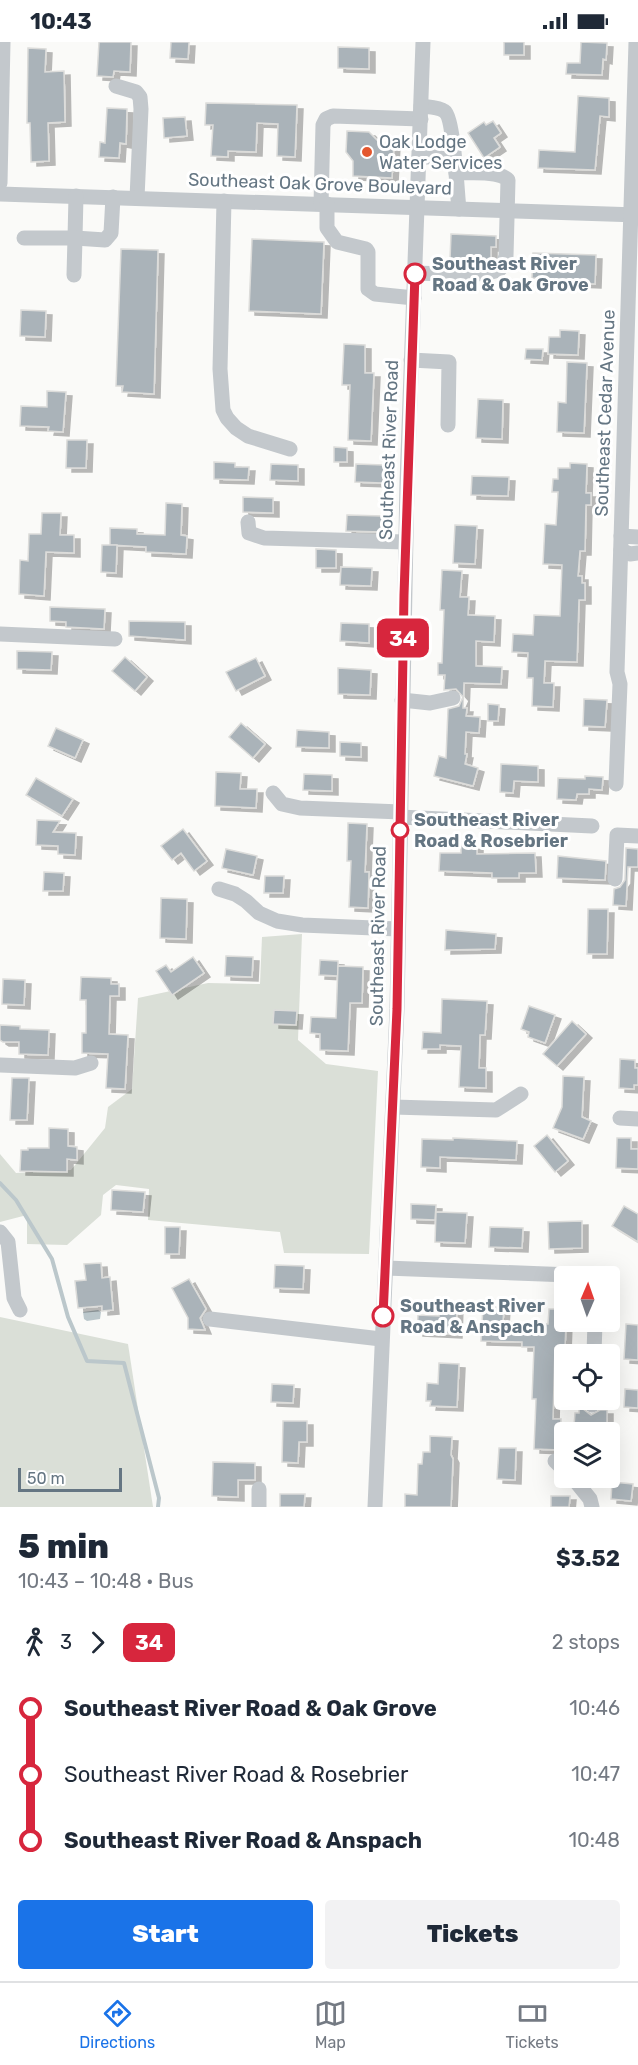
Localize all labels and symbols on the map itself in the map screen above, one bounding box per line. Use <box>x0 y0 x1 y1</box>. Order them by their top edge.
place label: Oak Lodge Water Services <box>379 131 502 174</box>
marker: Oak Lodge Water Services <box>360 145 374 159</box>
street label: Southeast Oak Grove Boulevard <box>188 168 452 200</box>
place label: Southeast River Road & Oak Grove <box>432 253 589 296</box>
marker: Southeast River Road & Oak Grove <box>404 263 426 285</box>
street label: Southeast Cedar Avenue <box>590 309 620 517</box>
street label: Southeast River Road <box>375 359 403 541</box>
line badge: 34 <box>376 618 430 658</box>
place label: Southeast River Road & Rosebrier <box>414 809 568 852</box>
marker: Southeast River Road & Rosebrier <box>391 821 409 839</box>
street label: Southeast River Road <box>365 846 391 1026</box>
north arrow <box>554 1266 620 1332</box>
place label: Southeast River Road & Anspach <box>400 1295 545 1338</box>
marker: Southeast River Road & Anspach <box>372 1305 394 1327</box>
scale bar <box>18 1465 122 1492</box>

